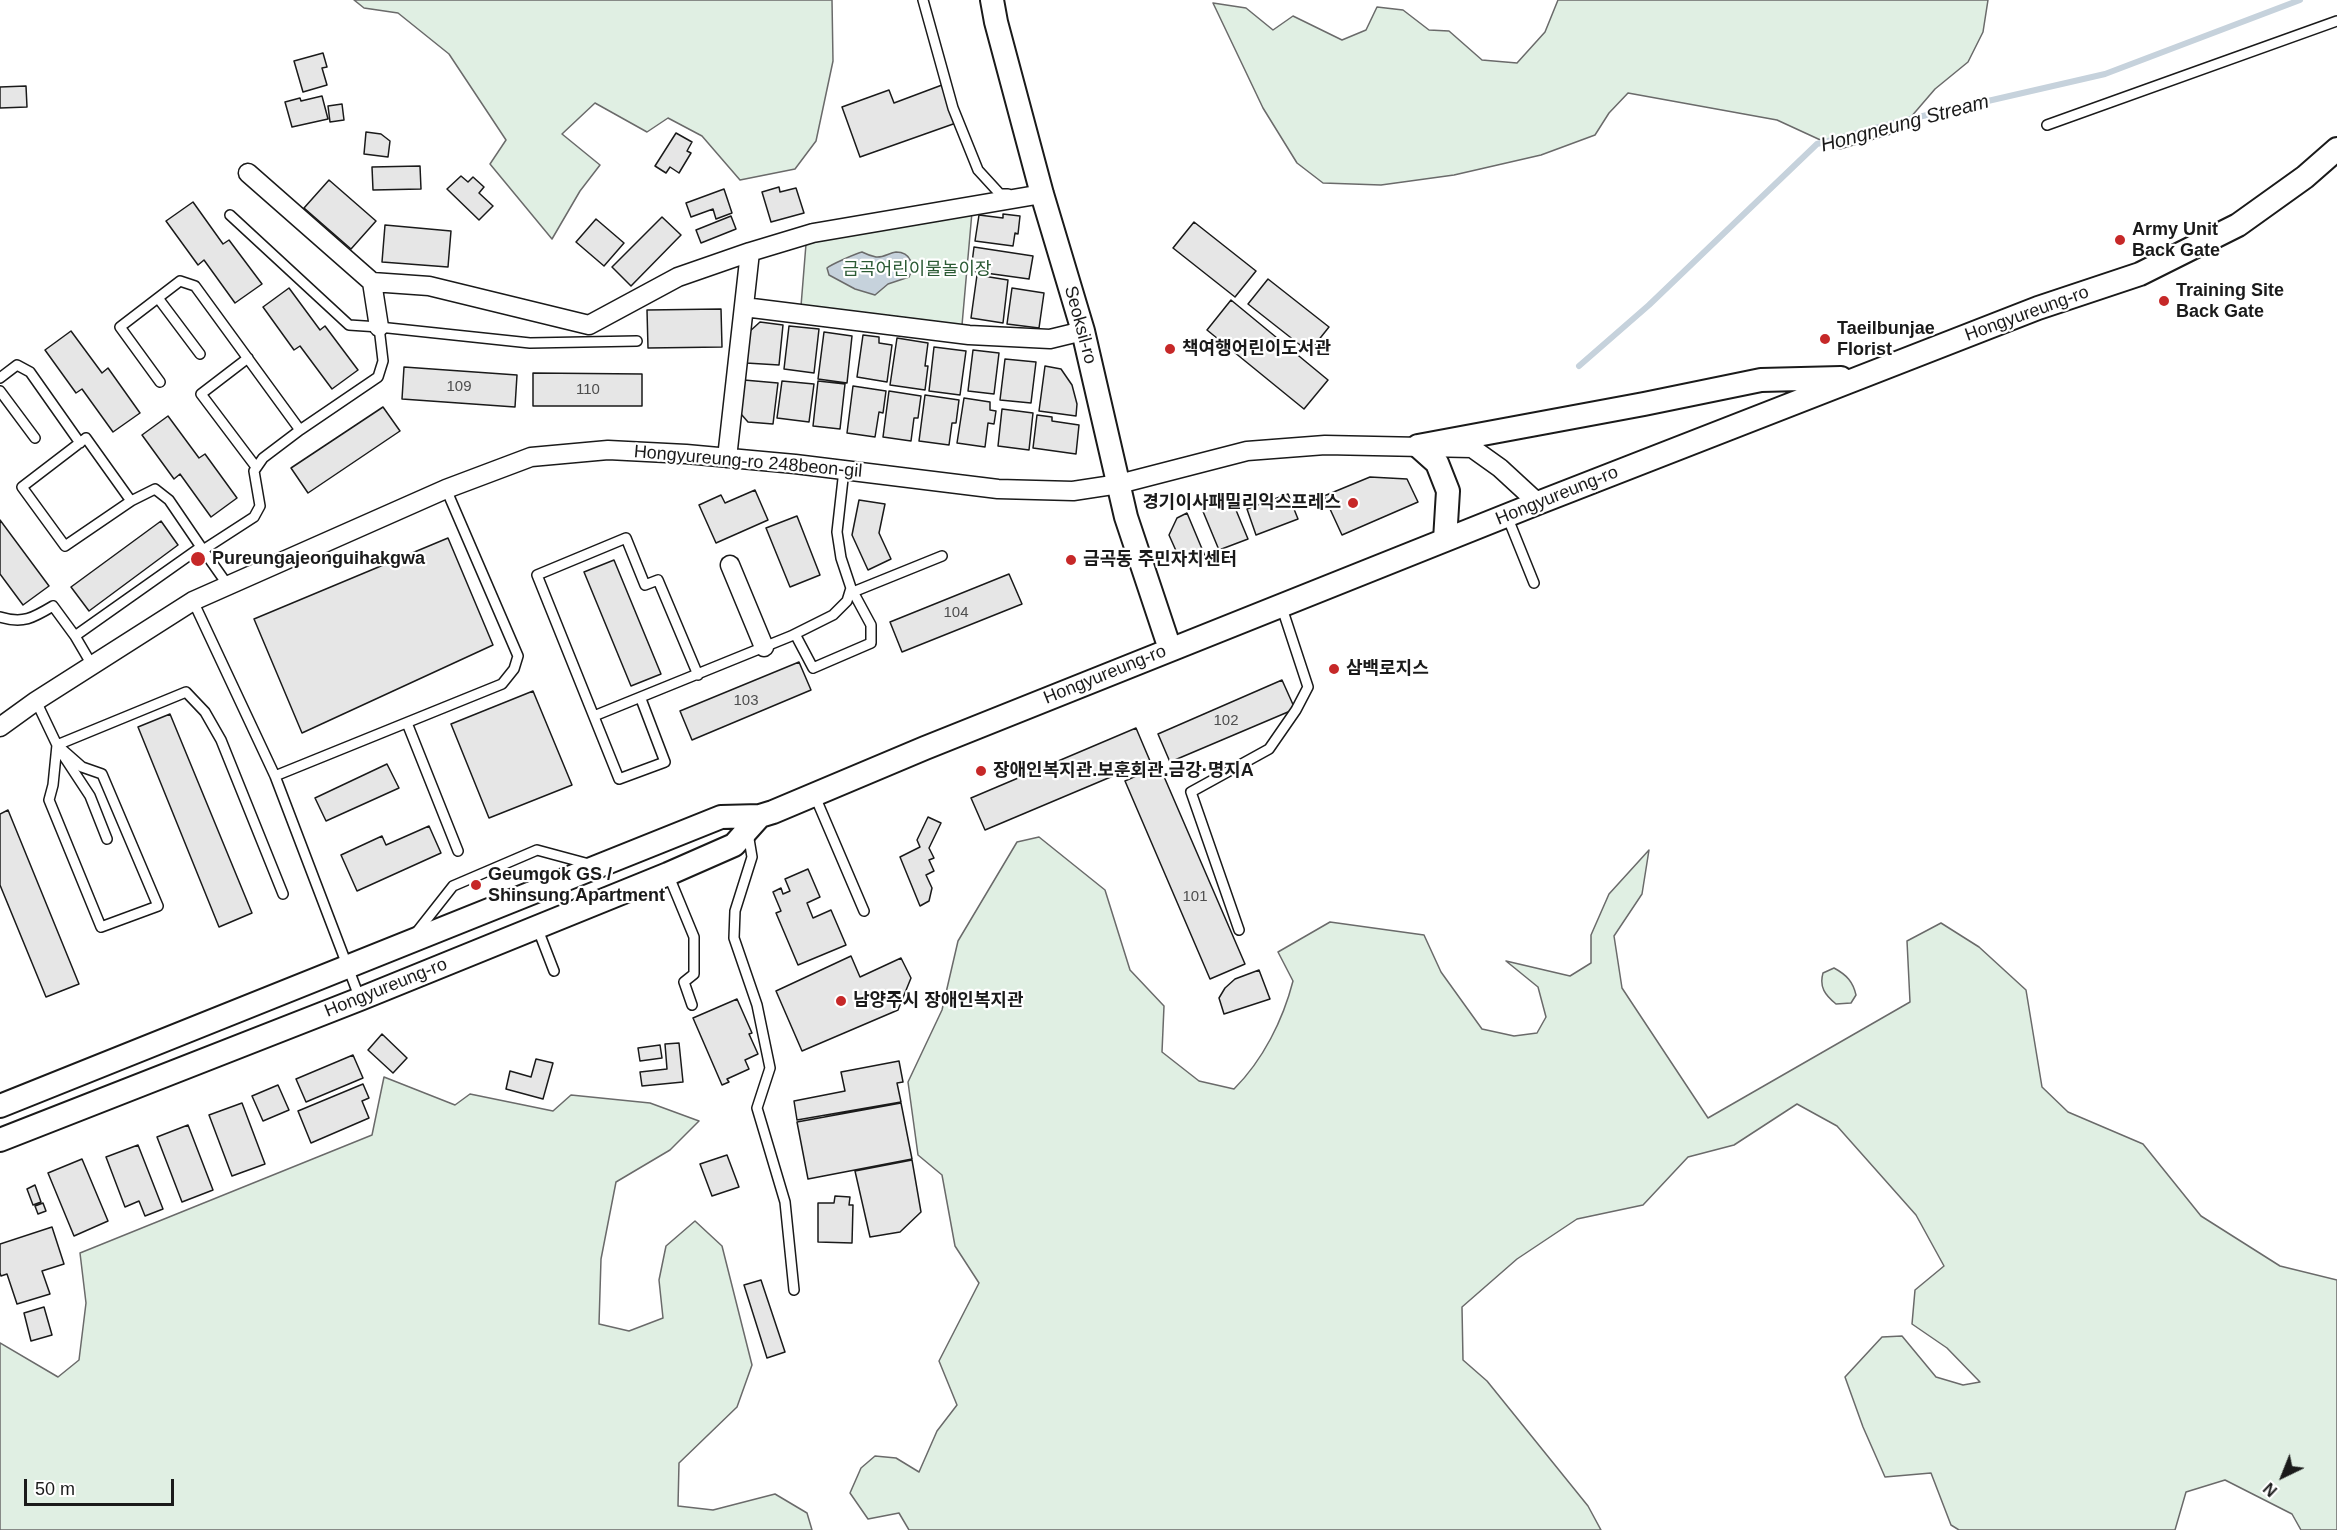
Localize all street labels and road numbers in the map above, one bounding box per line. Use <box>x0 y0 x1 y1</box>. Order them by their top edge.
street label: Hongyureung-ro <box>1962 282 2092 346</box>
street label: Seoksil-ro <box>1059 284 1101 366</box>
street label: Hongyureung-ro 248beon-gil <box>633 441 863 483</box>
street label: Hongyureung-ro <box>1493 462 1621 530</box>
street label: Hongyureung-ro <box>1041 641 1169 709</box>
street label: Hongyureung-ro <box>322 954 450 1022</box>

